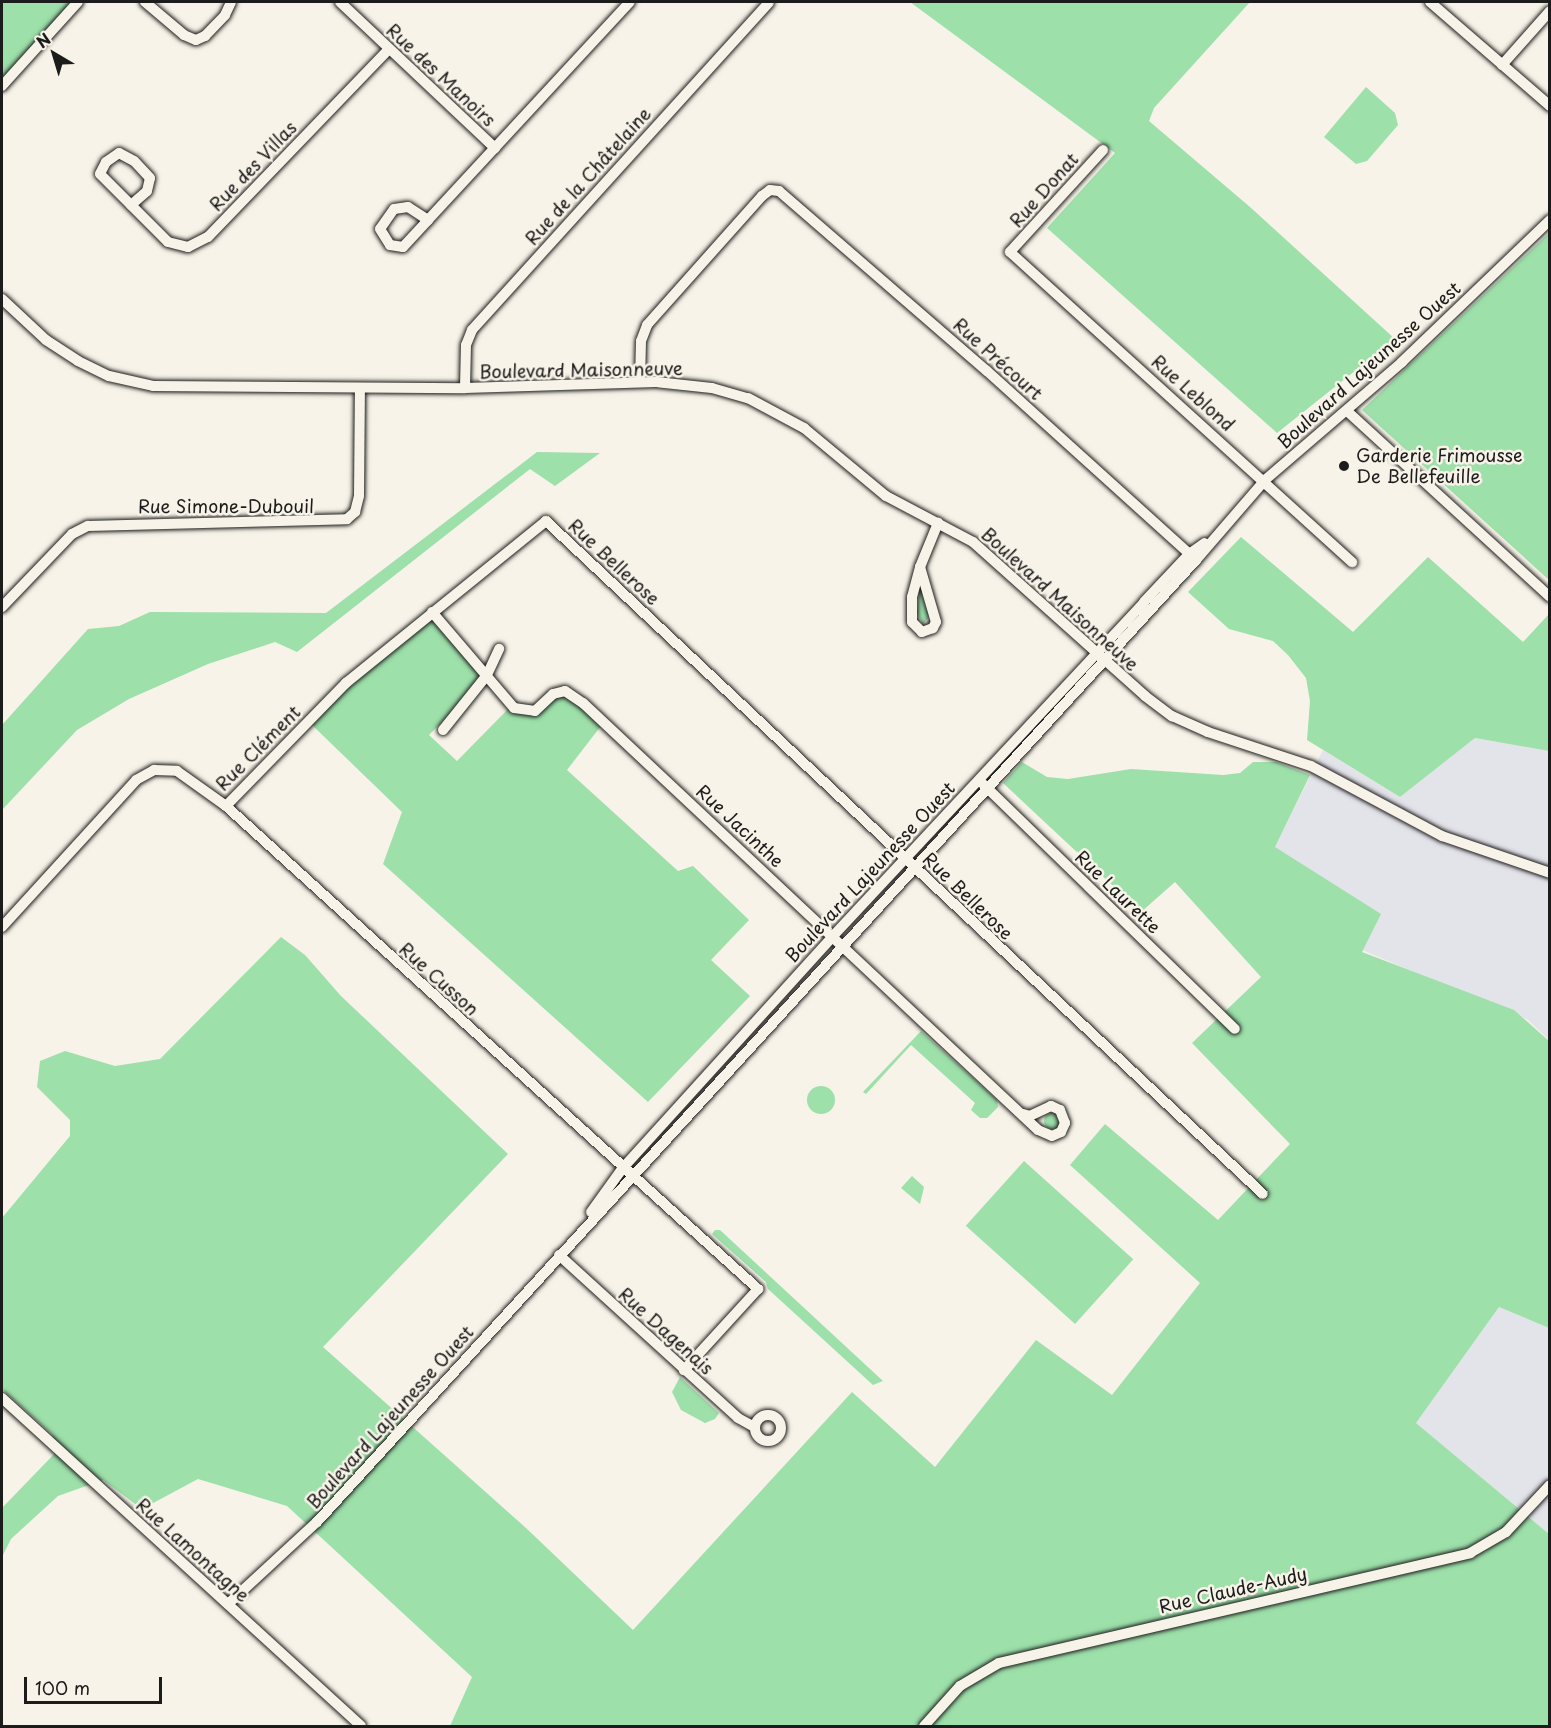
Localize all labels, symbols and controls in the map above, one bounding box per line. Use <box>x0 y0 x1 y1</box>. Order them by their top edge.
street label: Rue des Manoirs <box>381 18 501 132</box>
north arrow <box>24 24 84 84</box>
text: N <box>31 26 55 53</box>
street label: Rue de la Châtelaine <box>519 102 657 250</box>
street label: Rue des Villas <box>204 115 302 217</box>
street label: Rue Donat <box>1005 148 1083 232</box>
street label: Boulevard Lajeunesse Ouest <box>1273 277 1465 453</box>
street label: Rue Précourt <box>949 313 1047 405</box>
street label: Rue Leblond <box>1147 350 1239 436</box>
street label: Boulevard Maisonneuve <box>479 357 683 383</box>
place label: Garderie Frimousse De Bellefeuille <box>1356 445 1524 488</box>
marker: Garderie Frimousse De Bellefeuille <box>1337 459 1351 473</box>
street label: Rue Simone-Dubouil <box>137 495 315 517</box>
street label: Rue Bellerose <box>564 514 664 610</box>
street label: Boulevard Maisonneuve <box>977 523 1143 675</box>
street label: Rue Clément <box>211 701 305 795</box>
street label: Boulevard Lajeunesse Ouest <box>780 777 960 967</box>
street label: Rue Jacinthe <box>691 780 789 872</box>
street label: Rue Laurette <box>1070 846 1166 938</box>
street label: Rue Bellerose <box>919 848 1017 944</box>
street label: Rue Cusson <box>395 938 483 1020</box>
street label: Rue Dagenais <box>614 1282 718 1380</box>
street label: Boulevard Lajeunesse Ouest <box>302 1321 478 1513</box>
street label: Rue Lamontagne <box>132 1493 254 1607</box>
street label: Rue Claude-Audy <box>1157 1562 1309 1618</box>
scale bar <box>27 1665 165 1703</box>
text: 100 m <box>35 1674 90 1701</box>

